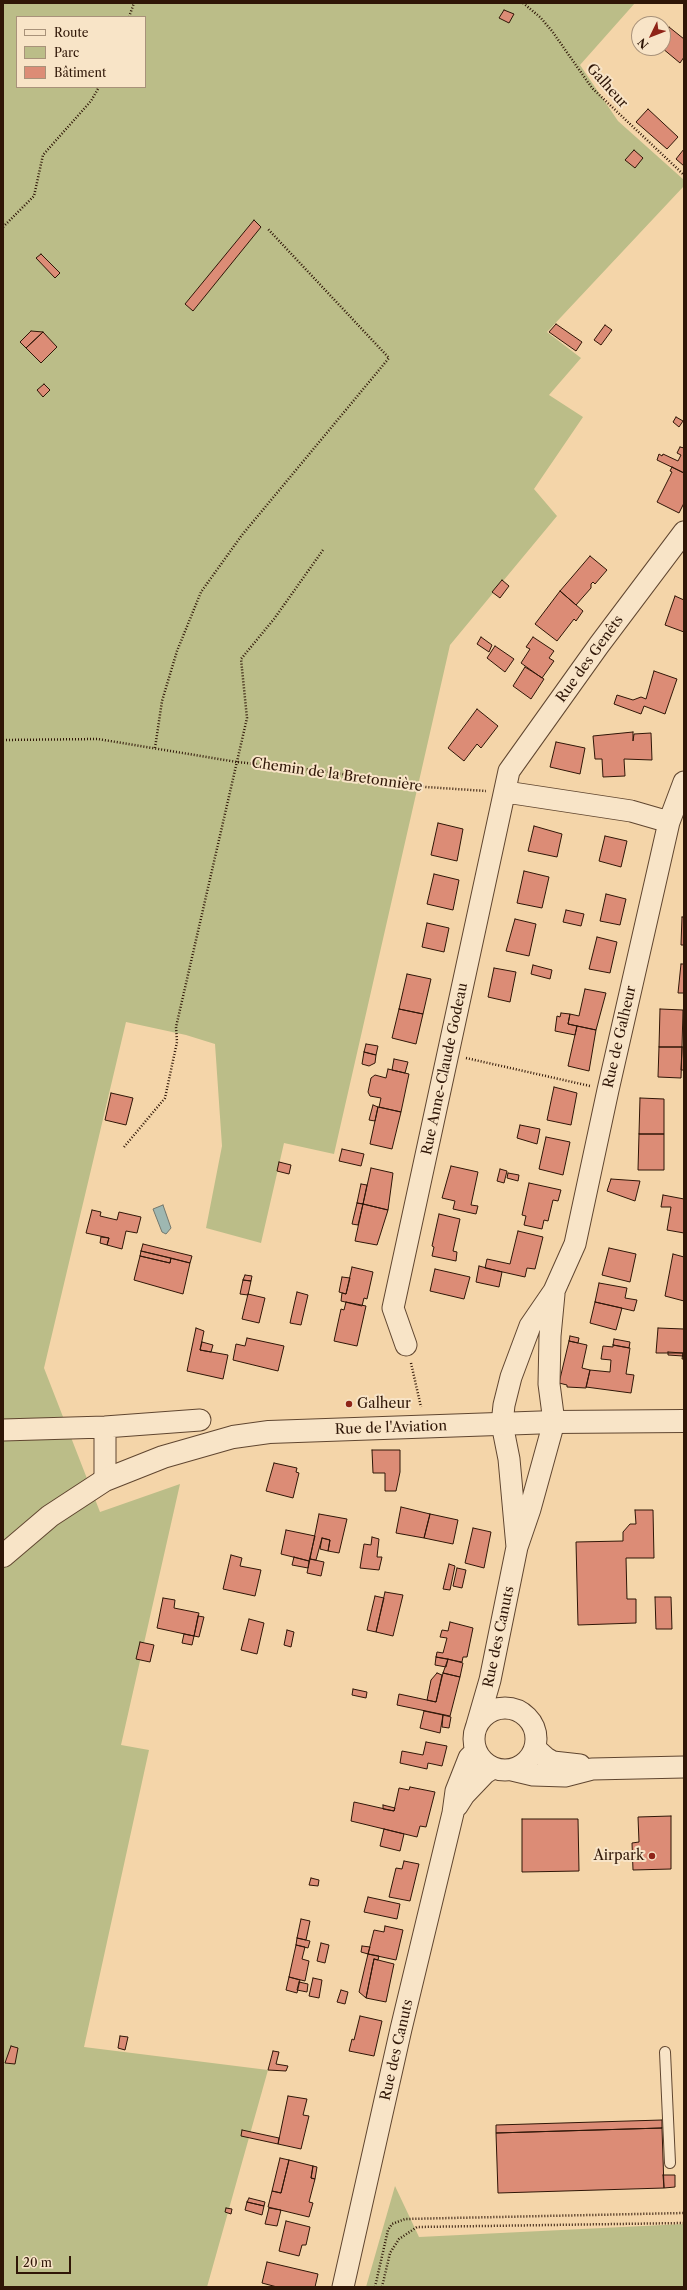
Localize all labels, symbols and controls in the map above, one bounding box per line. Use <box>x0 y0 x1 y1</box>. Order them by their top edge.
legend <box>16 16 146 88</box>
north arrow <box>631 16 671 56</box>
text: Route <box>54 25 88 40</box>
text: N <box>635 35 651 52</box>
text: Parc <box>54 45 79 60</box>
street label: Galheur <box>583 60 631 112</box>
text: Bâtiment <box>54 65 106 80</box>
street label: Rue des Genêts <box>553 612 627 706</box>
street label: Chemin de la Bretonnière <box>250 755 424 795</box>
street label: Rue Anne-Claude Godeau <box>419 981 471 1157</box>
street label: Rue de Galheur <box>600 984 640 1090</box>
place label: Galheur <box>357 1396 411 1412</box>
marker: Galheur <box>344 1399 354 1409</box>
street label: Rue de l'Aviation <box>335 1418 447 1438</box>
street label: Rue des Canuts <box>480 1585 518 1689</box>
place label: Airpark <box>593 1848 644 1864</box>
marker: Airpark <box>647 1851 657 1861</box>
street label: Rue des Canuts <box>377 1998 417 2102</box>
scale bar <box>18 2248 73 2274</box>
text: 20 m <box>23 2255 52 2270</box>

